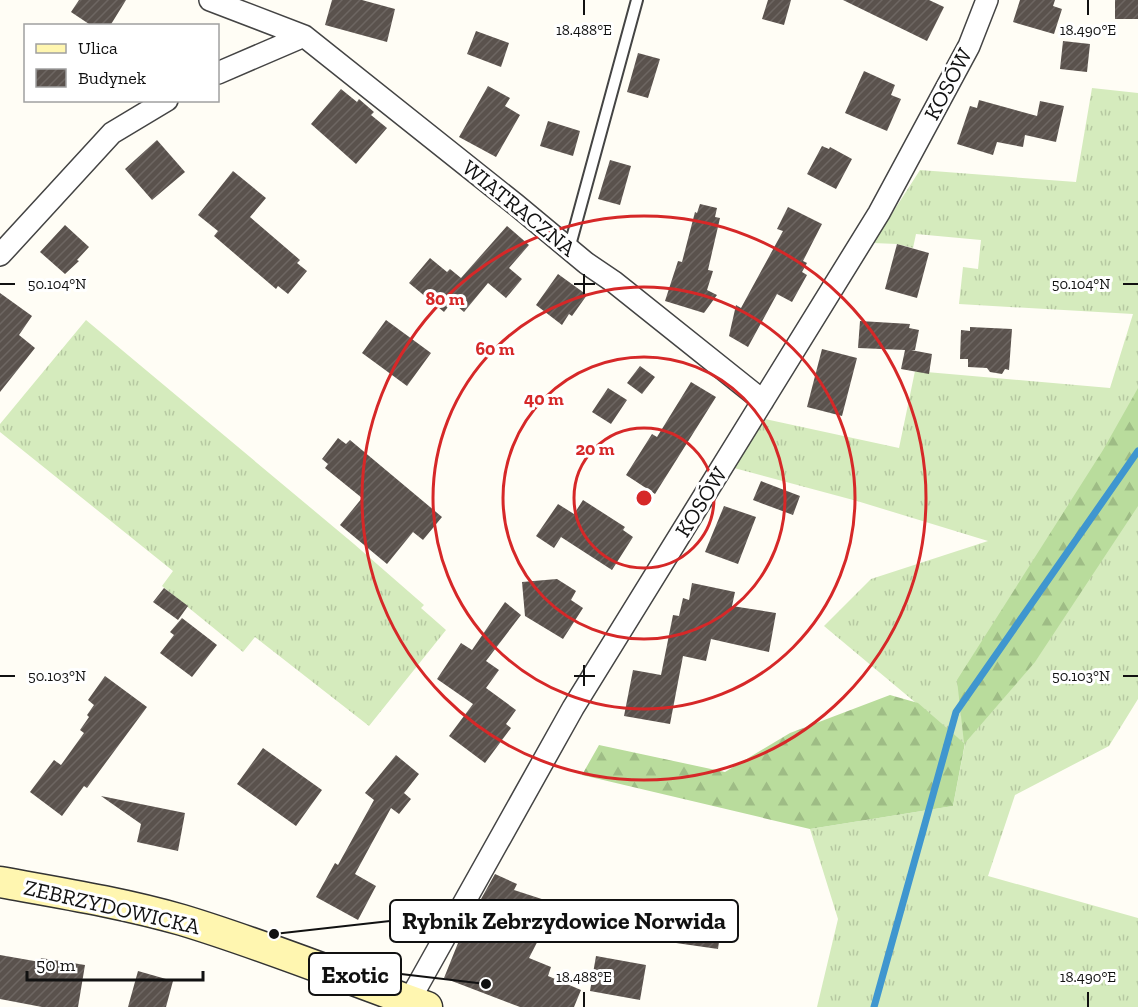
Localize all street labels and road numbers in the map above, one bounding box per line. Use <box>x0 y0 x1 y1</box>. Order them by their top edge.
street label: KOSÓW <box>918 43 978 124</box>
street label: WIATRACZNA <box>457 154 582 263</box>
street label: KOSÓW <box>669 462 733 542</box>
street label: ZEBRZYDOWICKA <box>21 874 203 941</box>

